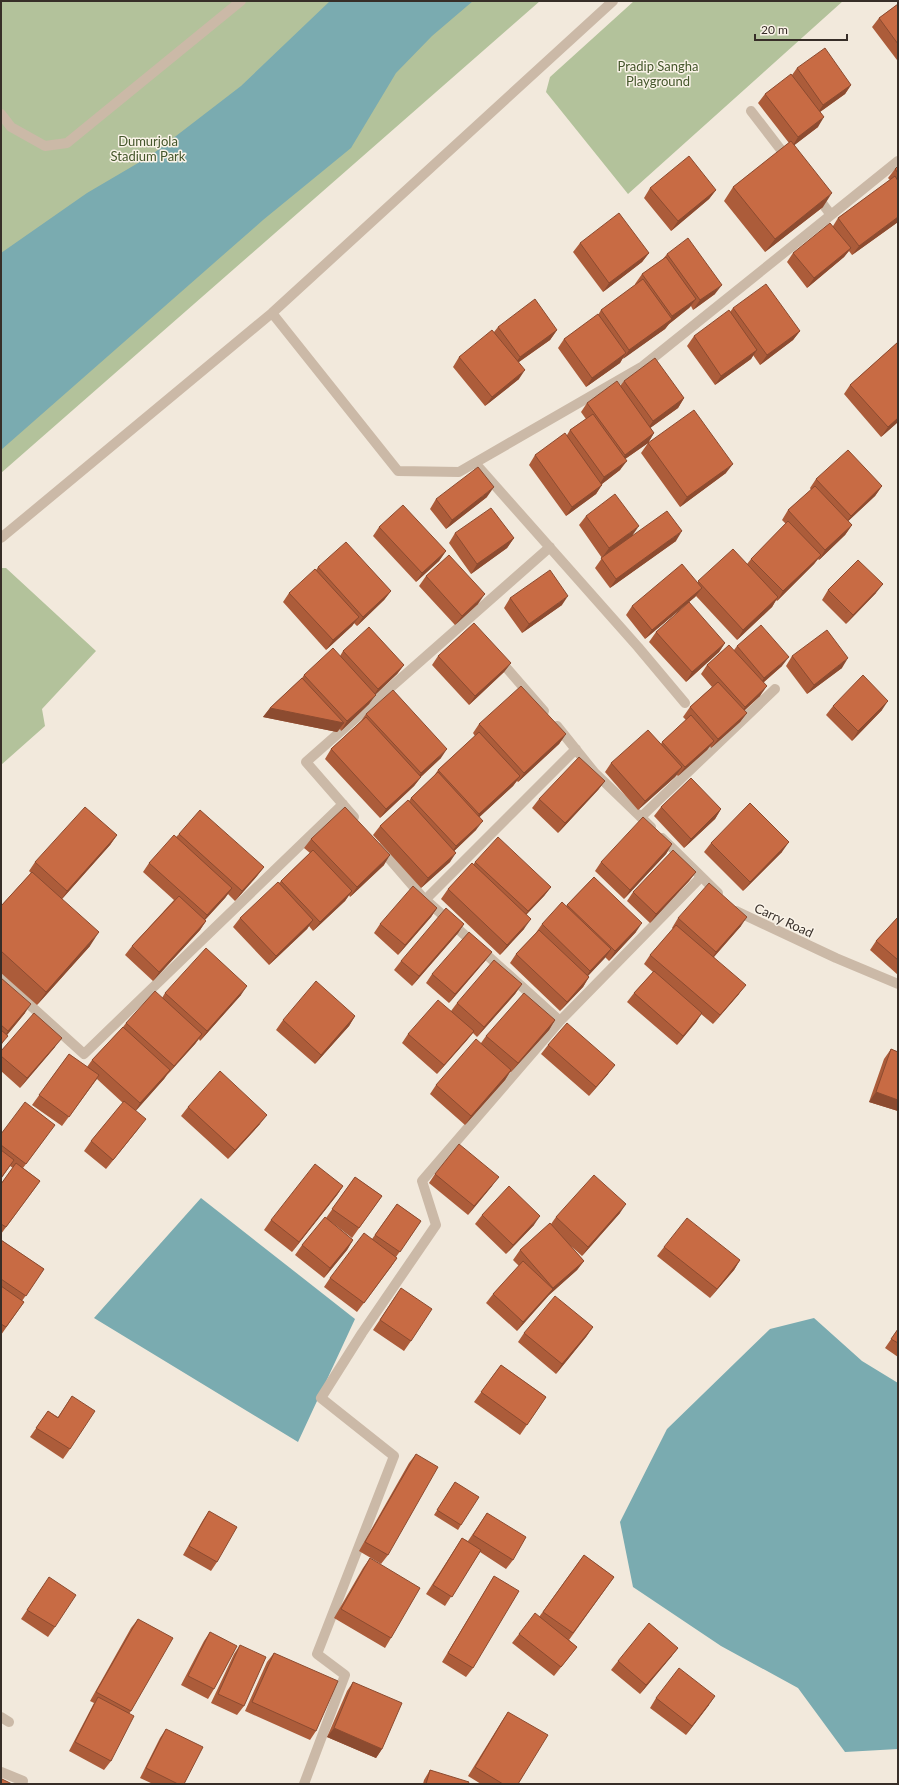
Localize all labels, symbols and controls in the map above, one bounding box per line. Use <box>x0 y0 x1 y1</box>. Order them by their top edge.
scale bar <box>755 16 847 42</box>
text: 20 m <box>761 22 788 37</box>
park label: Pradip Sangha Playground <box>618 58 698 89</box>
park label: Dumurjola Stadium Park <box>111 133 186 164</box>
street label: Carry Road <box>752 899 816 941</box>

